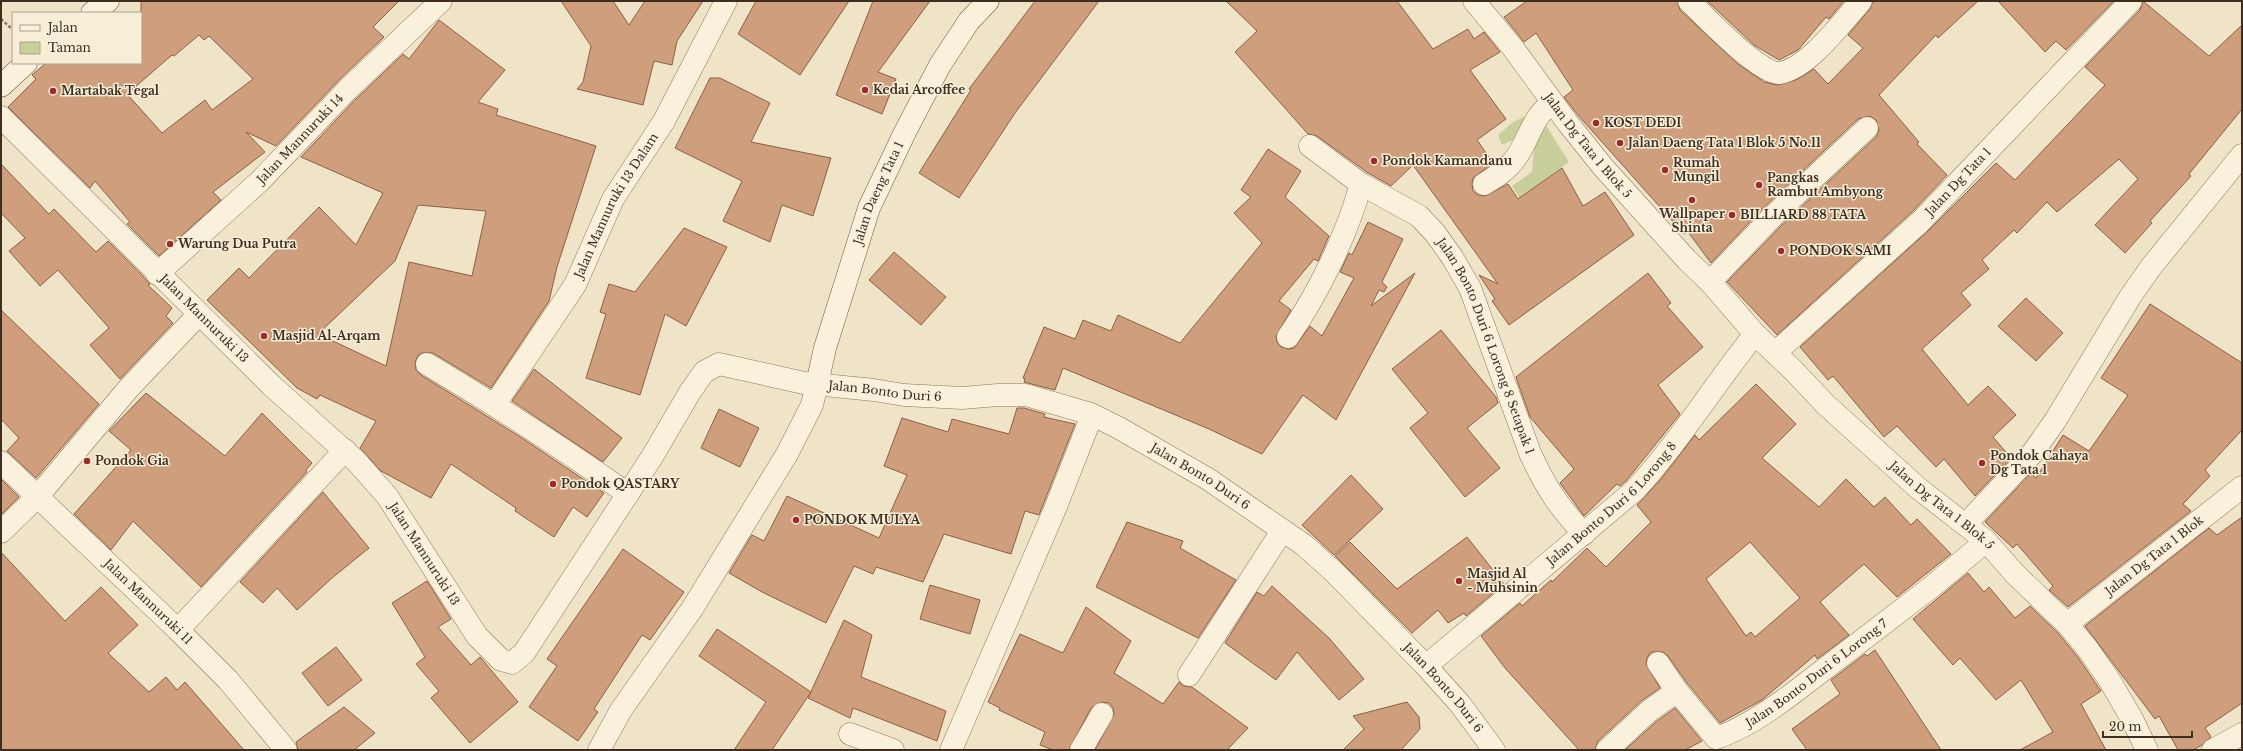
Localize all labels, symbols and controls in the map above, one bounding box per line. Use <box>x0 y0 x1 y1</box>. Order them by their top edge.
legend <box>12 12 142 64</box>
text: Jalan <box>46 20 78 35</box>
text: Taman <box>48 40 91 55</box>
place label: Kedai Arcoffee <box>873 82 965 97</box>
place label: Martabak Tegal <box>61 83 160 98</box>
marker: Kedai Arcoffee <box>860 85 870 95</box>
marker: Martabak Tegal <box>48 86 58 96</box>
street label: Jalan Dg Tata 1 Blok 5 <box>1540 88 1635 201</box>
street label: Jalan Mannuruki 14 <box>252 90 346 188</box>
place label: KOST DEDI <box>1604 115 1681 130</box>
marker: KOST DEDI <box>1591 118 1601 128</box>
street label: Jalan Mannuruki 13 Dalam <box>570 130 661 282</box>
place label: Jalan Daeng Tata 1 Blok 5 No.11 <box>1625 135 1821 150</box>
marker: Jalan Daeng Tata 1 Blok 5 No.11 <box>1615 138 1625 148</box>
street label: Jalan Daeng Tata 1 <box>849 139 906 248</box>
street label: Jalan Dg Tata 1 <box>1921 144 1994 220</box>
place label: Pondok Kamandanu <box>1382 153 1513 168</box>
place label: Rumah Mungil <box>1673 155 1720 184</box>
marker: Pondok Kamandanu <box>1369 156 1379 166</box>
marker: Rumah Mungil <box>1660 165 1670 175</box>
place label: Pangkas Rambut Ambyong <box>1767 170 1884 199</box>
marker: Pangkas Rambut Ambyong <box>1754 180 1764 190</box>
marker: Wallpaper Shinta <box>1687 195 1697 205</box>
place label: Wallpaper Shinta <box>1658 206 1725 235</box>
place label: BILLIARD 88 TATA <box>1740 207 1868 222</box>
marker: BILLIARD 88 TATA <box>1727 210 1737 220</box>
street label: Jalan Bonto Duri 6 Lorong 8 Setapak 1 <box>1433 233 1538 456</box>
place label: Warung Dua Putra <box>177 236 296 251</box>
marker: Warung Dua Putra <box>165 239 175 249</box>
place label: PONDOK SAMI <box>1789 243 1891 258</box>
marker: PONDOK SAMI <box>1776 246 1786 256</box>
street label: Jalan Mannuruki 13 <box>155 269 252 365</box>
place label: Masjid Al-Arqam <box>272 328 381 343</box>
marker: Masjid Al-Arqam <box>259 331 269 341</box>
street label: Jalan Bonto Duri 6 <box>826 377 942 404</box>
street label: Jalan Bonto Duri 6 Lorong 8 <box>1542 438 1679 570</box>
street label: Jalan Bonto Duri 6 <box>1146 439 1253 513</box>
place label: Pondok Cahaya Dg Tata 1 <box>1990 448 2089 477</box>
place label: Pondok Gia <box>95 453 169 468</box>
marker: Pondok Gia <box>82 456 92 466</box>
street label: Jalan Dg Tata 1 Blok 5 <box>1885 457 1998 552</box>
marker: Pondok Cahaya Dg Tata 1 <box>1977 458 1987 468</box>
place label: Pondok QASTARY <box>561 476 680 491</box>
marker: Pondok QASTARY <box>548 479 558 489</box>
street label: Jalan Mannuruki 13 <box>385 498 463 608</box>
place label: PONDOK MULYA <box>804 512 922 527</box>
street label: Jalan Dg Tata 1 Blok <box>2100 512 2207 600</box>
marker: PONDOK MULYA <box>791 515 801 525</box>
street label: Jalan Mannuruki 11 <box>99 554 196 647</box>
place label: Masjid Al - Muhsinin <box>1467 566 1538 595</box>
marker: Masjid Al - Muhsinin <box>1454 576 1464 586</box>
street label: Jalan Bonto Duri 6 Lorong 7 <box>1741 615 1891 731</box>
street label: Jalan Bonto Duri 6 <box>1399 638 1487 735</box>
scale bar <box>2103 713 2192 739</box>
text: 20 m <box>2109 719 2141 734</box>

